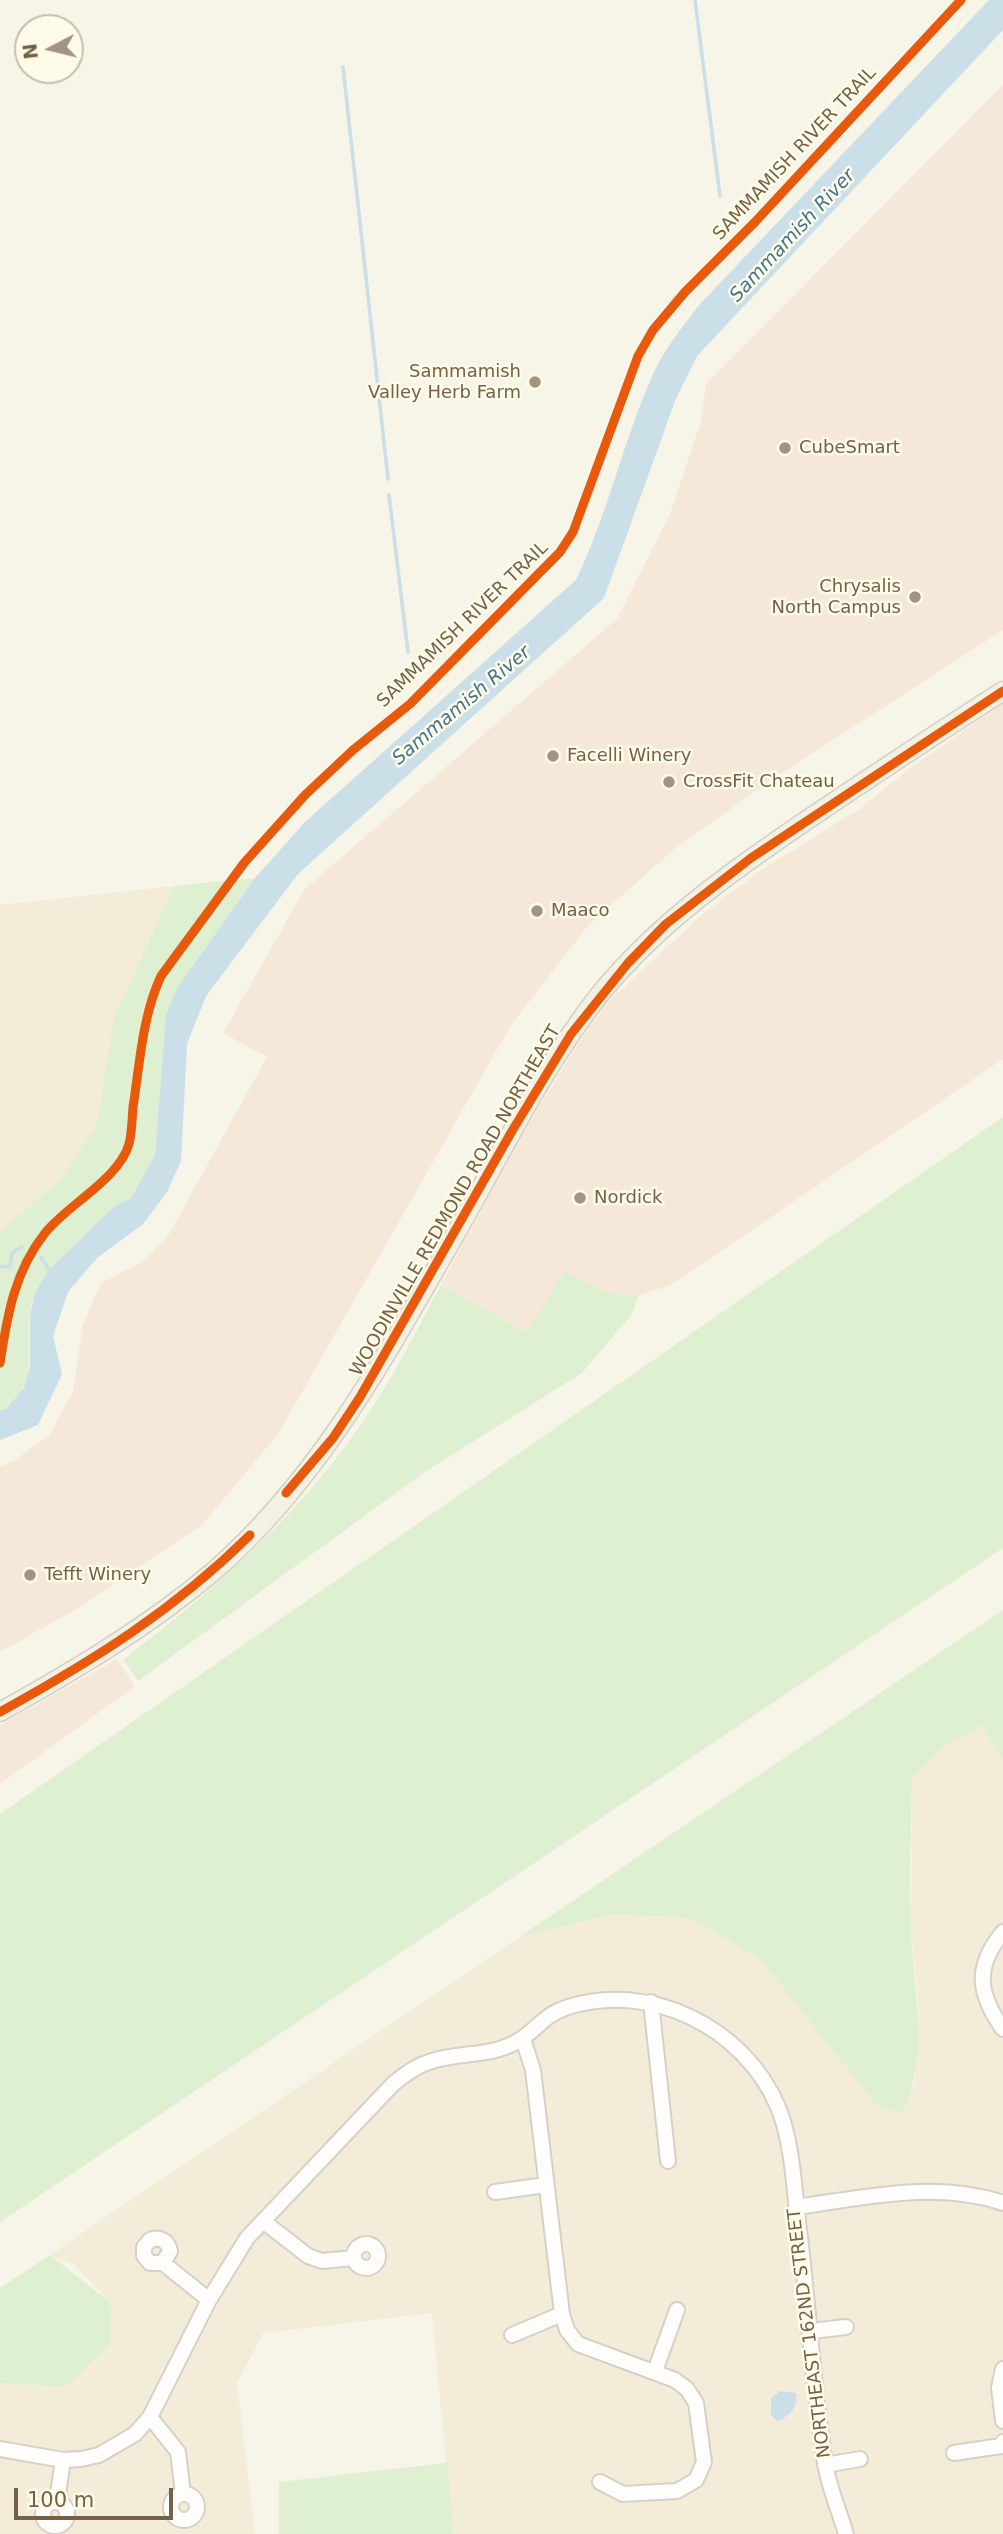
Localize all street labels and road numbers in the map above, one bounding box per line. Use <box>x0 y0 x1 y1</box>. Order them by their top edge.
street label: SAMMAMISH RIVER TRAIL <box>709 63 881 245</box>
street label: SAMMAMISH RIVER TRAIL <box>373 538 553 712</box>
street label: WOODINVILLE REDMOND ROAD NORTHEAST <box>346 1022 566 1380</box>
street label: NORTHEAST 162ND STREET <box>784 2207 836 2459</box>

